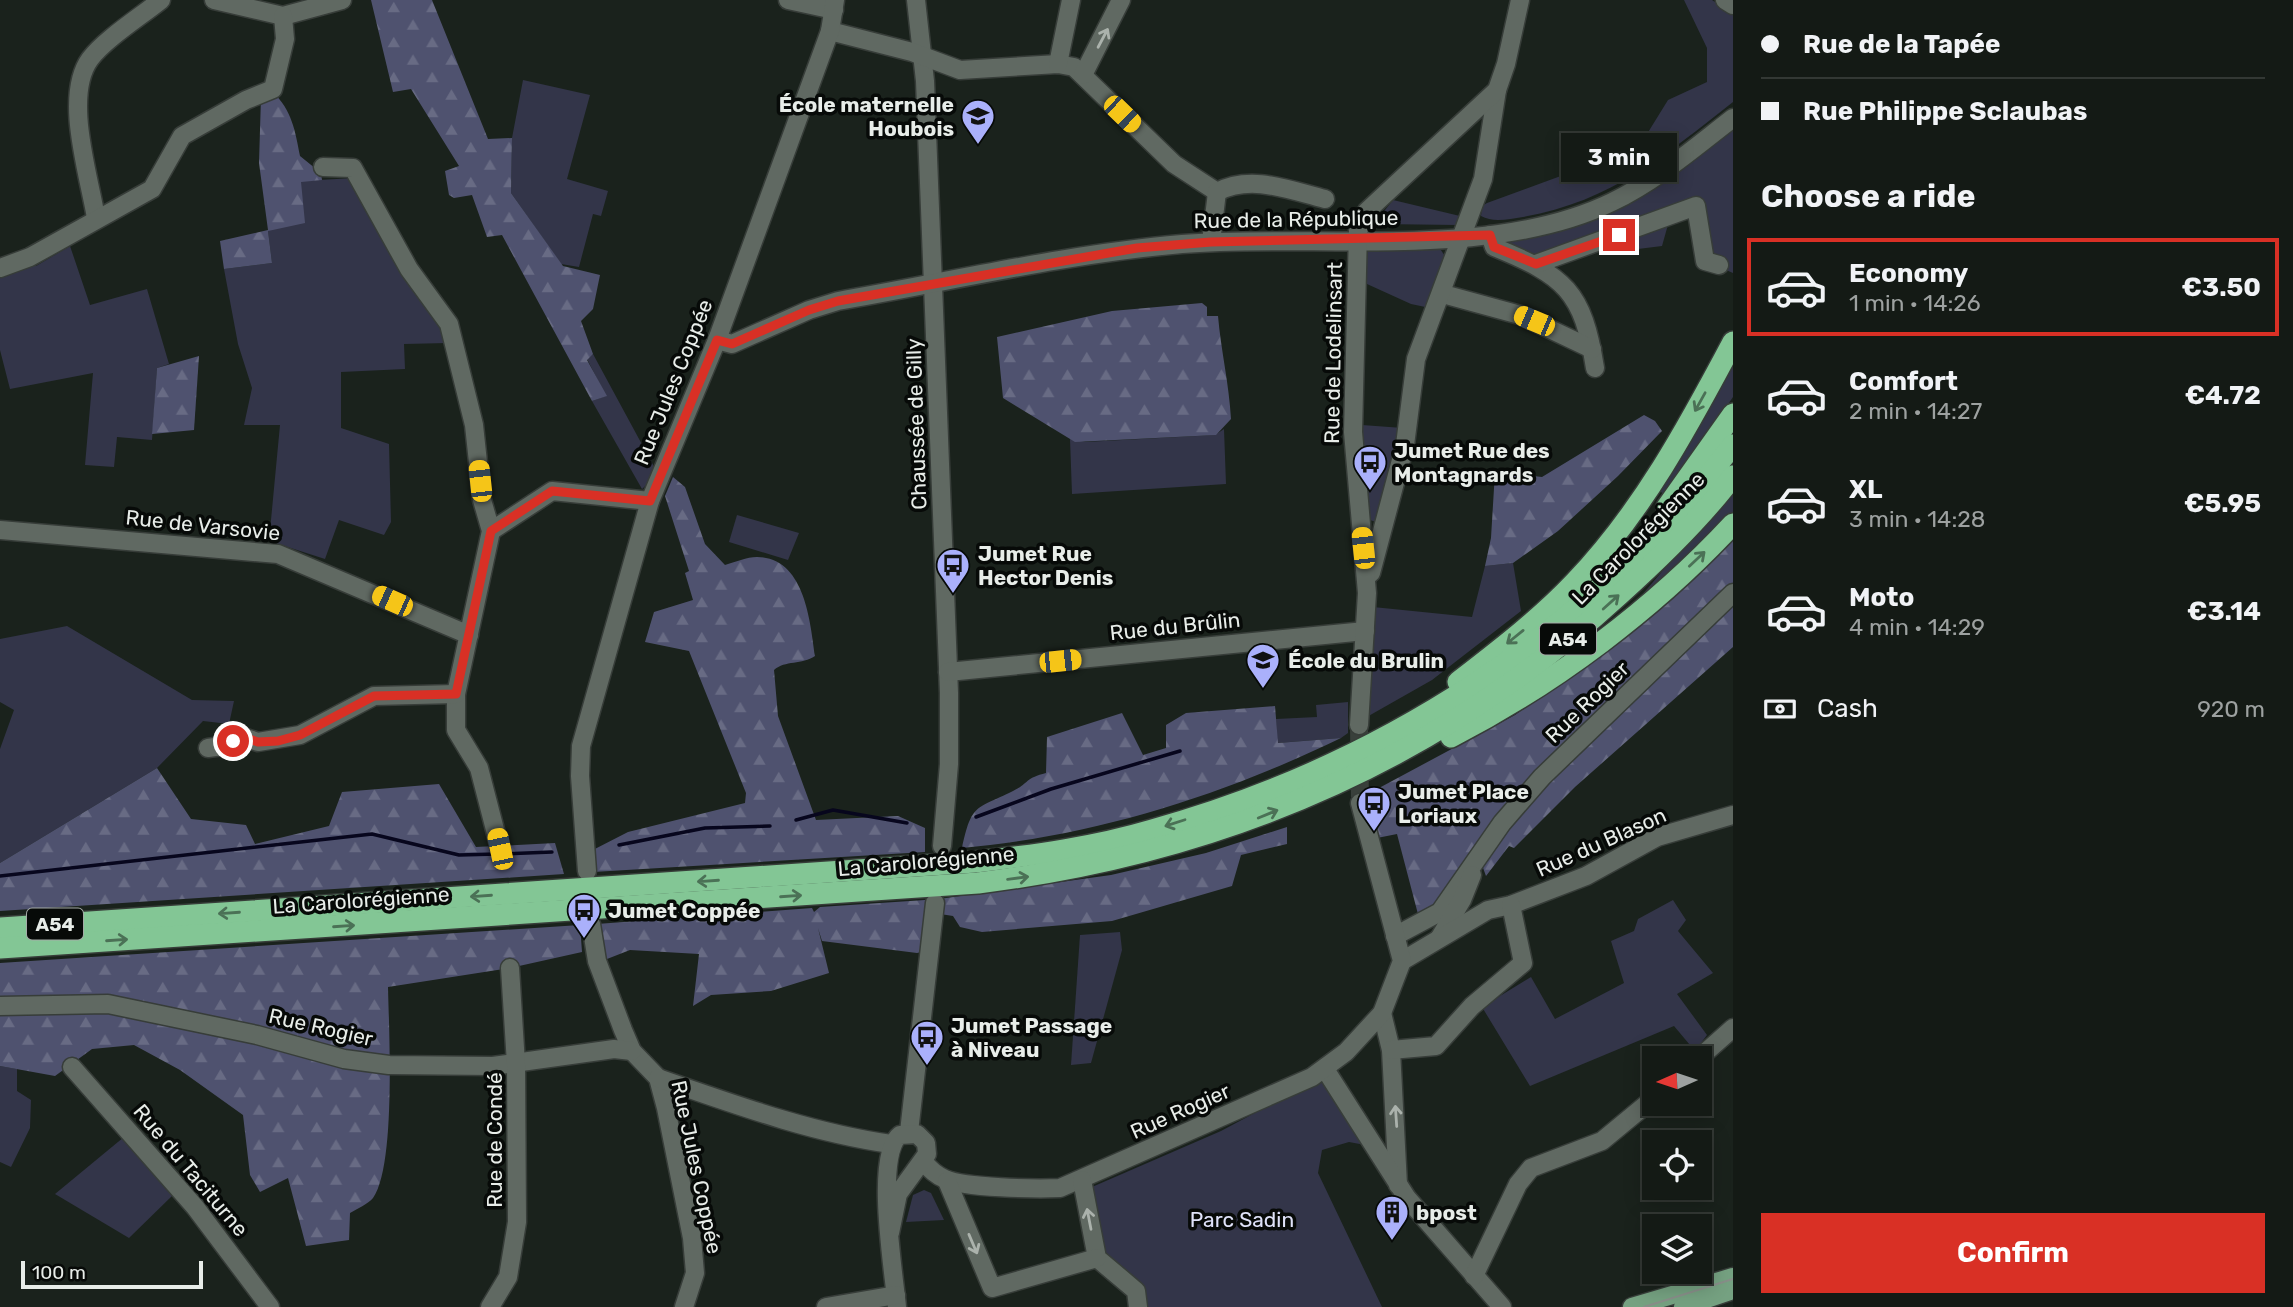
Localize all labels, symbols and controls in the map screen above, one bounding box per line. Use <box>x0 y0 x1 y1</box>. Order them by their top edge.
one-way arrow <box>1096 28 1110 49</box>
text: Rue de la Tapée <box>1803 29 2000 60</box>
place label: École maternelle Houbois <box>779 92 954 141</box>
car <box>1100 92 1145 136</box>
text: Rue Philippe Sclaubas <box>1803 96 2087 127</box>
school or university icon: École maternelle Houbois <box>959 97 997 146</box>
callout: 3 min <box>1561 134 1677 182</box>
text: 3 min <box>1588 143 1650 171</box>
text: Choose a ride <box>1761 177 1975 215</box>
street label: Rue de la République <box>1193 205 1399 233</box>
route end <box>1603 219 1635 251</box>
icon: car <box>1765 256 1828 319</box>
text: Economy <box>1849 258 1968 289</box>
street label: Rue de Lodelinsart <box>1319 262 1347 444</box>
text: €3.50 <box>2182 272 2261 303</box>
text: 1 min · 14:26 <box>1849 289 1981 317</box>
street label: Rue Jules Coppée <box>628 296 718 468</box>
car <box>1511 303 1558 339</box>
street label: Chaussée de Gilly <box>900 337 931 510</box>
icon: car <box>1765 364 1828 427</box>
text: Comfort <box>1849 366 1958 397</box>
text: €4.72 <box>2185 380 2261 411</box>
one-way arrow <box>1693 392 1707 412</box>
text: 2 min · 14:27 <box>1849 397 1982 425</box>
place label: Jumet Rue des Montagnards <box>1394 438 1550 487</box>
bus stop icon: Jumet Rue des Montagnards <box>1351 443 1389 492</box>
car <box>468 459 493 503</box>
street label: La Carolorégienne <box>1566 466 1710 610</box>
icon: car <box>1765 472 1828 535</box>
text: XL <box>1849 474 1882 505</box>
text: €5.95 <box>2184 488 2261 519</box>
street label: Rue de Varsovie <box>125 504 281 546</box>
text: 3 min · 14:28 <box>1849 505 1985 533</box>
car <box>1351 526 1376 570</box>
place label: Jumet Rue Hector Denis <box>978 541 1113 590</box>
bus stop icon: Jumet Rue Hector Denis <box>934 546 972 595</box>
one-way arrow <box>1688 551 1705 568</box>
icon: car <box>1765 580 1828 643</box>
text: Moto <box>1849 582 1914 613</box>
car <box>369 583 416 619</box>
one-way arrow <box>1602 594 1619 611</box>
text: €3.14 <box>2187 596 2261 627</box>
street label: Rue du Brûlin <box>1108 607 1242 645</box>
text: 4 min · 14:29 <box>1849 613 1985 641</box>
road number: A54 <box>1540 624 1596 654</box>
one-way arrow <box>1506 628 1524 644</box>
school or university icon: École du Brulin <box>1244 641 1282 690</box>
car <box>1039 648 1082 674</box>
place label: École du Brulin <box>1288 648 1444 673</box>
street label: Rue Rogier <box>1540 656 1634 748</box>
icon: cash <box>1761 690 1799 728</box>
text: Cash <box>1817 693 1878 724</box>
text: 920 m <box>2197 695 2265 723</box>
route start <box>217 725 249 757</box>
place label: Jumet Place Loriaux <box>1398 779 1529 828</box>
bus stop icon: Jumet Place Loriaux <box>1355 784 1393 833</box>
street label: Rue du Blason <box>1532 802 1670 882</box>
one-way arrow <box>1256 806 1278 819</box>
one-way arrow <box>1165 818 1187 830</box>
car <box>486 826 515 872</box>
street label: La Carolorégienne <box>837 841 1015 881</box>
one-way arrow <box>1006 871 1029 884</box>
one-way arrow <box>697 875 720 888</box>
street label: La Carolorégienne <box>272 881 450 919</box>
one-way arrow <box>779 889 802 902</box>
one-way arrow <box>470 890 493 903</box>
bus stop icon: Jumet Coppée <box>565 891 603 940</box>
place label: Jumet Coppée <box>608 898 761 923</box>
one-way arrow <box>219 907 241 920</box>
road number: A54 <box>27 908 83 940</box>
one-way arrow <box>332 919 355 932</box>
one-way arrow <box>105 934 128 947</box>
street label: Rue Rogier <box>266 1003 376 1051</box>
place label: Jumet Passage à Niveau <box>951 1013 1112 1062</box>
bus stop icon: Jumet Passage à Niveau <box>908 1018 946 1067</box>
north arrow <box>1642 1046 1712 1116</box>
map controls <box>1642 1046 1712 1284</box>
street label: Rue de Condé <box>482 1072 507 1208</box>
street label: Rue Jules Coppée <box>666 1078 728 1256</box>
street label: Rue Rogier <box>1126 1078 1234 1144</box>
street label: Rue du Taciturne <box>128 1099 254 1241</box>
one-way arrow <box>1389 1106 1402 1128</box>
button: locate <box>1642 1130 1712 1200</box>
building icon: bpost <box>1373 1193 1411 1242</box>
place label: bpost <box>1416 1200 1477 1225</box>
park label: Parc Sadin <box>1190 1207 1294 1232</box>
one-way arrow <box>1082 1208 1096 1231</box>
button: Confirm <box>1761 1213 2265 1293</box>
button: layers <box>1642 1214 1712 1284</box>
one-way arrow <box>968 1232 981 1254</box>
scale bar <box>21 1258 203 1290</box>
text: 100 m <box>32 1261 86 1284</box>

